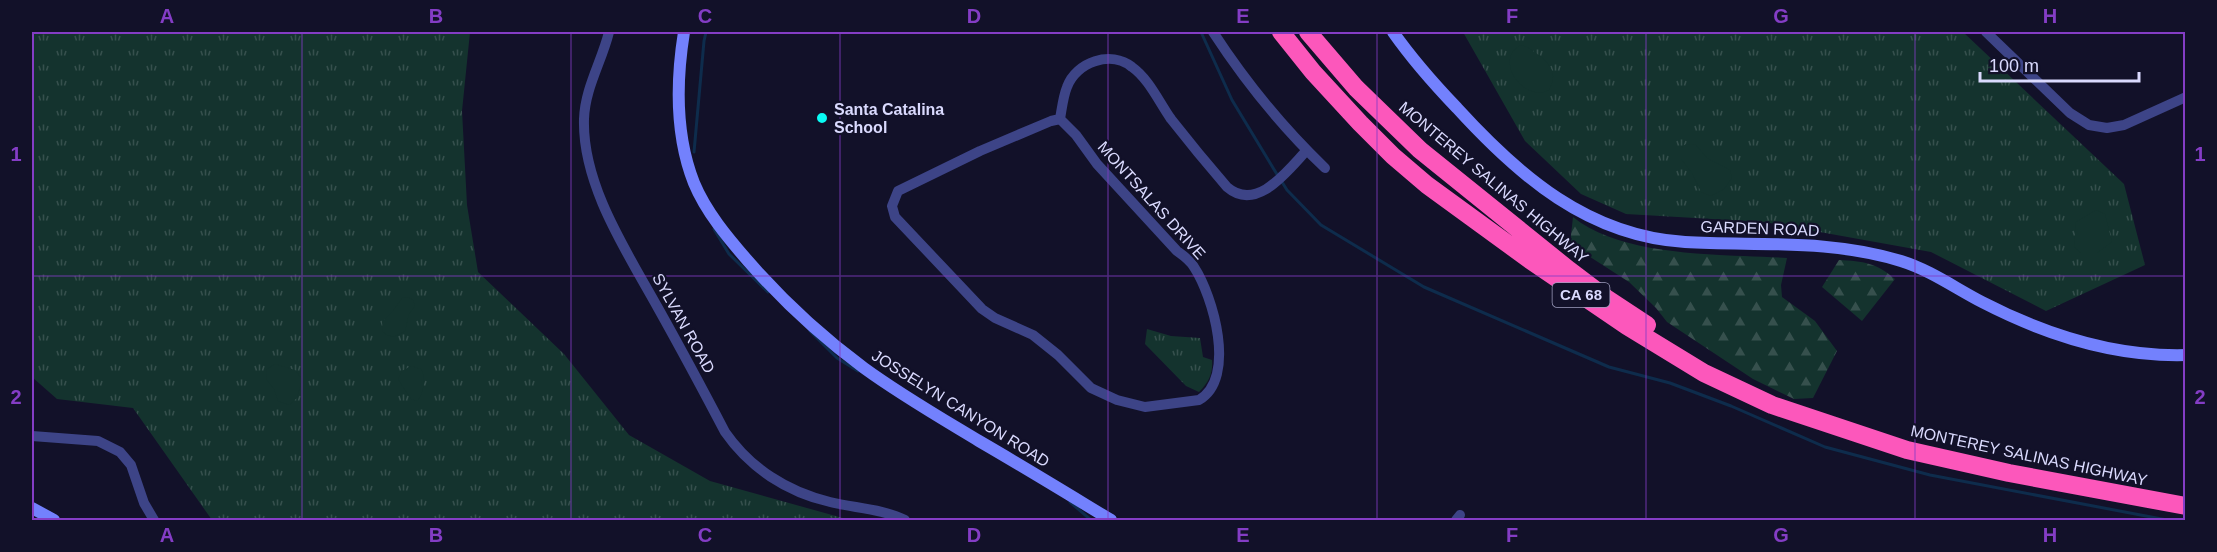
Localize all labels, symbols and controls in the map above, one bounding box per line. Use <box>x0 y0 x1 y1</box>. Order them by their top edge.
text: A <box>160 5 174 27</box>
text: B <box>429 5 443 27</box>
text: C <box>698 5 712 27</box>
text: D <box>967 5 981 27</box>
text: E <box>1236 5 1250 27</box>
text: F <box>1506 5 1518 27</box>
text: G <box>1773 5 1789 27</box>
text: H <box>2043 5 2057 27</box>
scale bar <box>1980 45 2139 83</box>
text: 100 m <box>1989 56 2039 76</box>
street label: MONTEREY SALINAS HIGHWAY <box>1396 98 1592 267</box>
place label: Santa Catalina School <box>834 101 944 136</box>
marker: Santa Catalina School <box>815 111 829 125</box>
street label: MONTSALAS DRIVE <box>1094 138 1209 263</box>
text: 1 <box>10 143 22 165</box>
text: 1 <box>2194 143 2206 165</box>
street label: GARDEN ROAD <box>1700 218 1820 239</box>
street label: SYLVAN ROAD <box>649 270 718 376</box>
road number: CA 68 <box>1552 283 1610 307</box>
street label: JOSSELYN CANYON ROAD <box>869 347 1053 470</box>
text: 2 <box>10 386 22 408</box>
text: 2 <box>2194 386 2206 408</box>
street label: MONTEREY SALINAS HIGHWAY <box>1909 422 2149 489</box>
text: A <box>160 524 174 546</box>
text: B <box>429 524 443 546</box>
text: C <box>698 524 712 546</box>
text: D <box>967 524 981 546</box>
text: E <box>1236 524 1250 546</box>
text: F <box>1506 524 1518 546</box>
text: G <box>1773 524 1789 546</box>
text: H <box>2043 524 2057 546</box>

